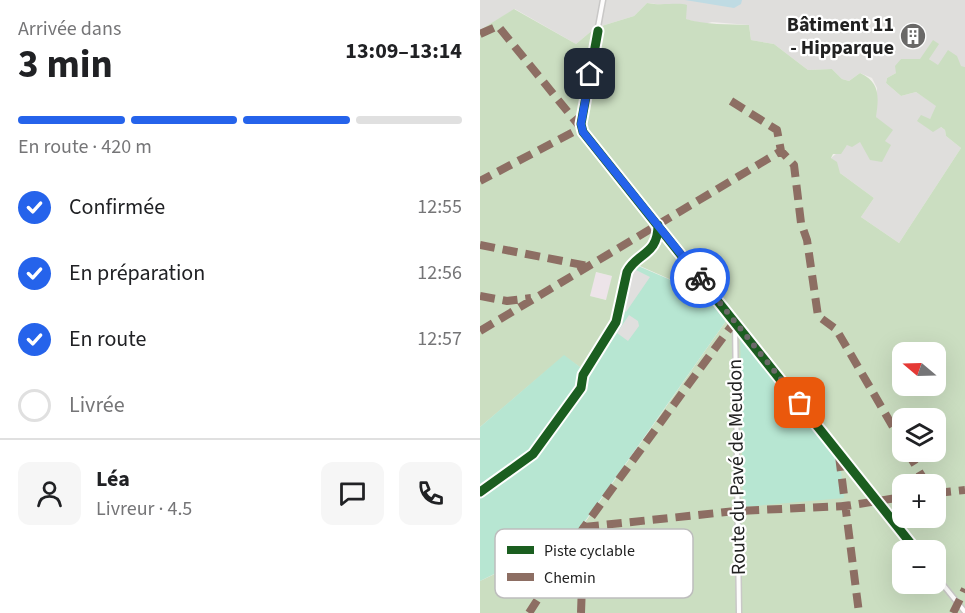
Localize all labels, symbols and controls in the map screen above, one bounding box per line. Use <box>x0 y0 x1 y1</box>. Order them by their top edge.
place label: Bâtiment 11 - Hipparque <box>787 11 894 62</box>
text: Arrivée dans <box>18 15 121 43</box>
building icon: Bâtiment 11 - Hipparque <box>898 21 928 51</box>
text: 13:09–13:14 <box>345 35 462 67</box>
text: 3 min <box>18 37 113 93</box>
pin <box>564 48 615 99</box>
icon: home <box>573 57 606 90</box>
text: En route · 420 m <box>18 133 152 161</box>
icon: check <box>18 191 51 224</box>
text: Confirmée <box>69 191 165 223</box>
text: 12:55 <box>417 193 462 221</box>
courier <box>670 248 730 308</box>
icon: check <box>18 257 51 290</box>
text: En préparation <box>69 257 205 289</box>
text: 12:56 <box>417 259 462 287</box>
icon: bike <box>684 262 717 295</box>
icon: check <box>18 323 51 356</box>
text: En route <box>69 323 146 355</box>
text: 12:57 <box>417 325 462 353</box>
north arrow <box>892 342 946 396</box>
map controls <box>892 342 946 594</box>
street label: Route du Pavé de Meudon <box>721 359 753 575</box>
pin <box>774 377 825 428</box>
icon: bag <box>783 386 816 419</box>
text: Livrée <box>69 389 125 421</box>
button: layers <box>892 408 946 462</box>
button: person <box>18 462 81 525</box>
button: chat <box>321 462 384 525</box>
button: phone <box>399 462 462 525</box>
text: Léa <box>96 463 130 495</box>
button: + <box>892 474 946 528</box>
text: Livreur · 4.5 <box>96 495 192 523</box>
legend <box>495 529 693 598</box>
text: Piste cyclable <box>544 540 635 562</box>
button: − <box>892 540 946 594</box>
text: Chemin <box>544 567 596 589</box>

